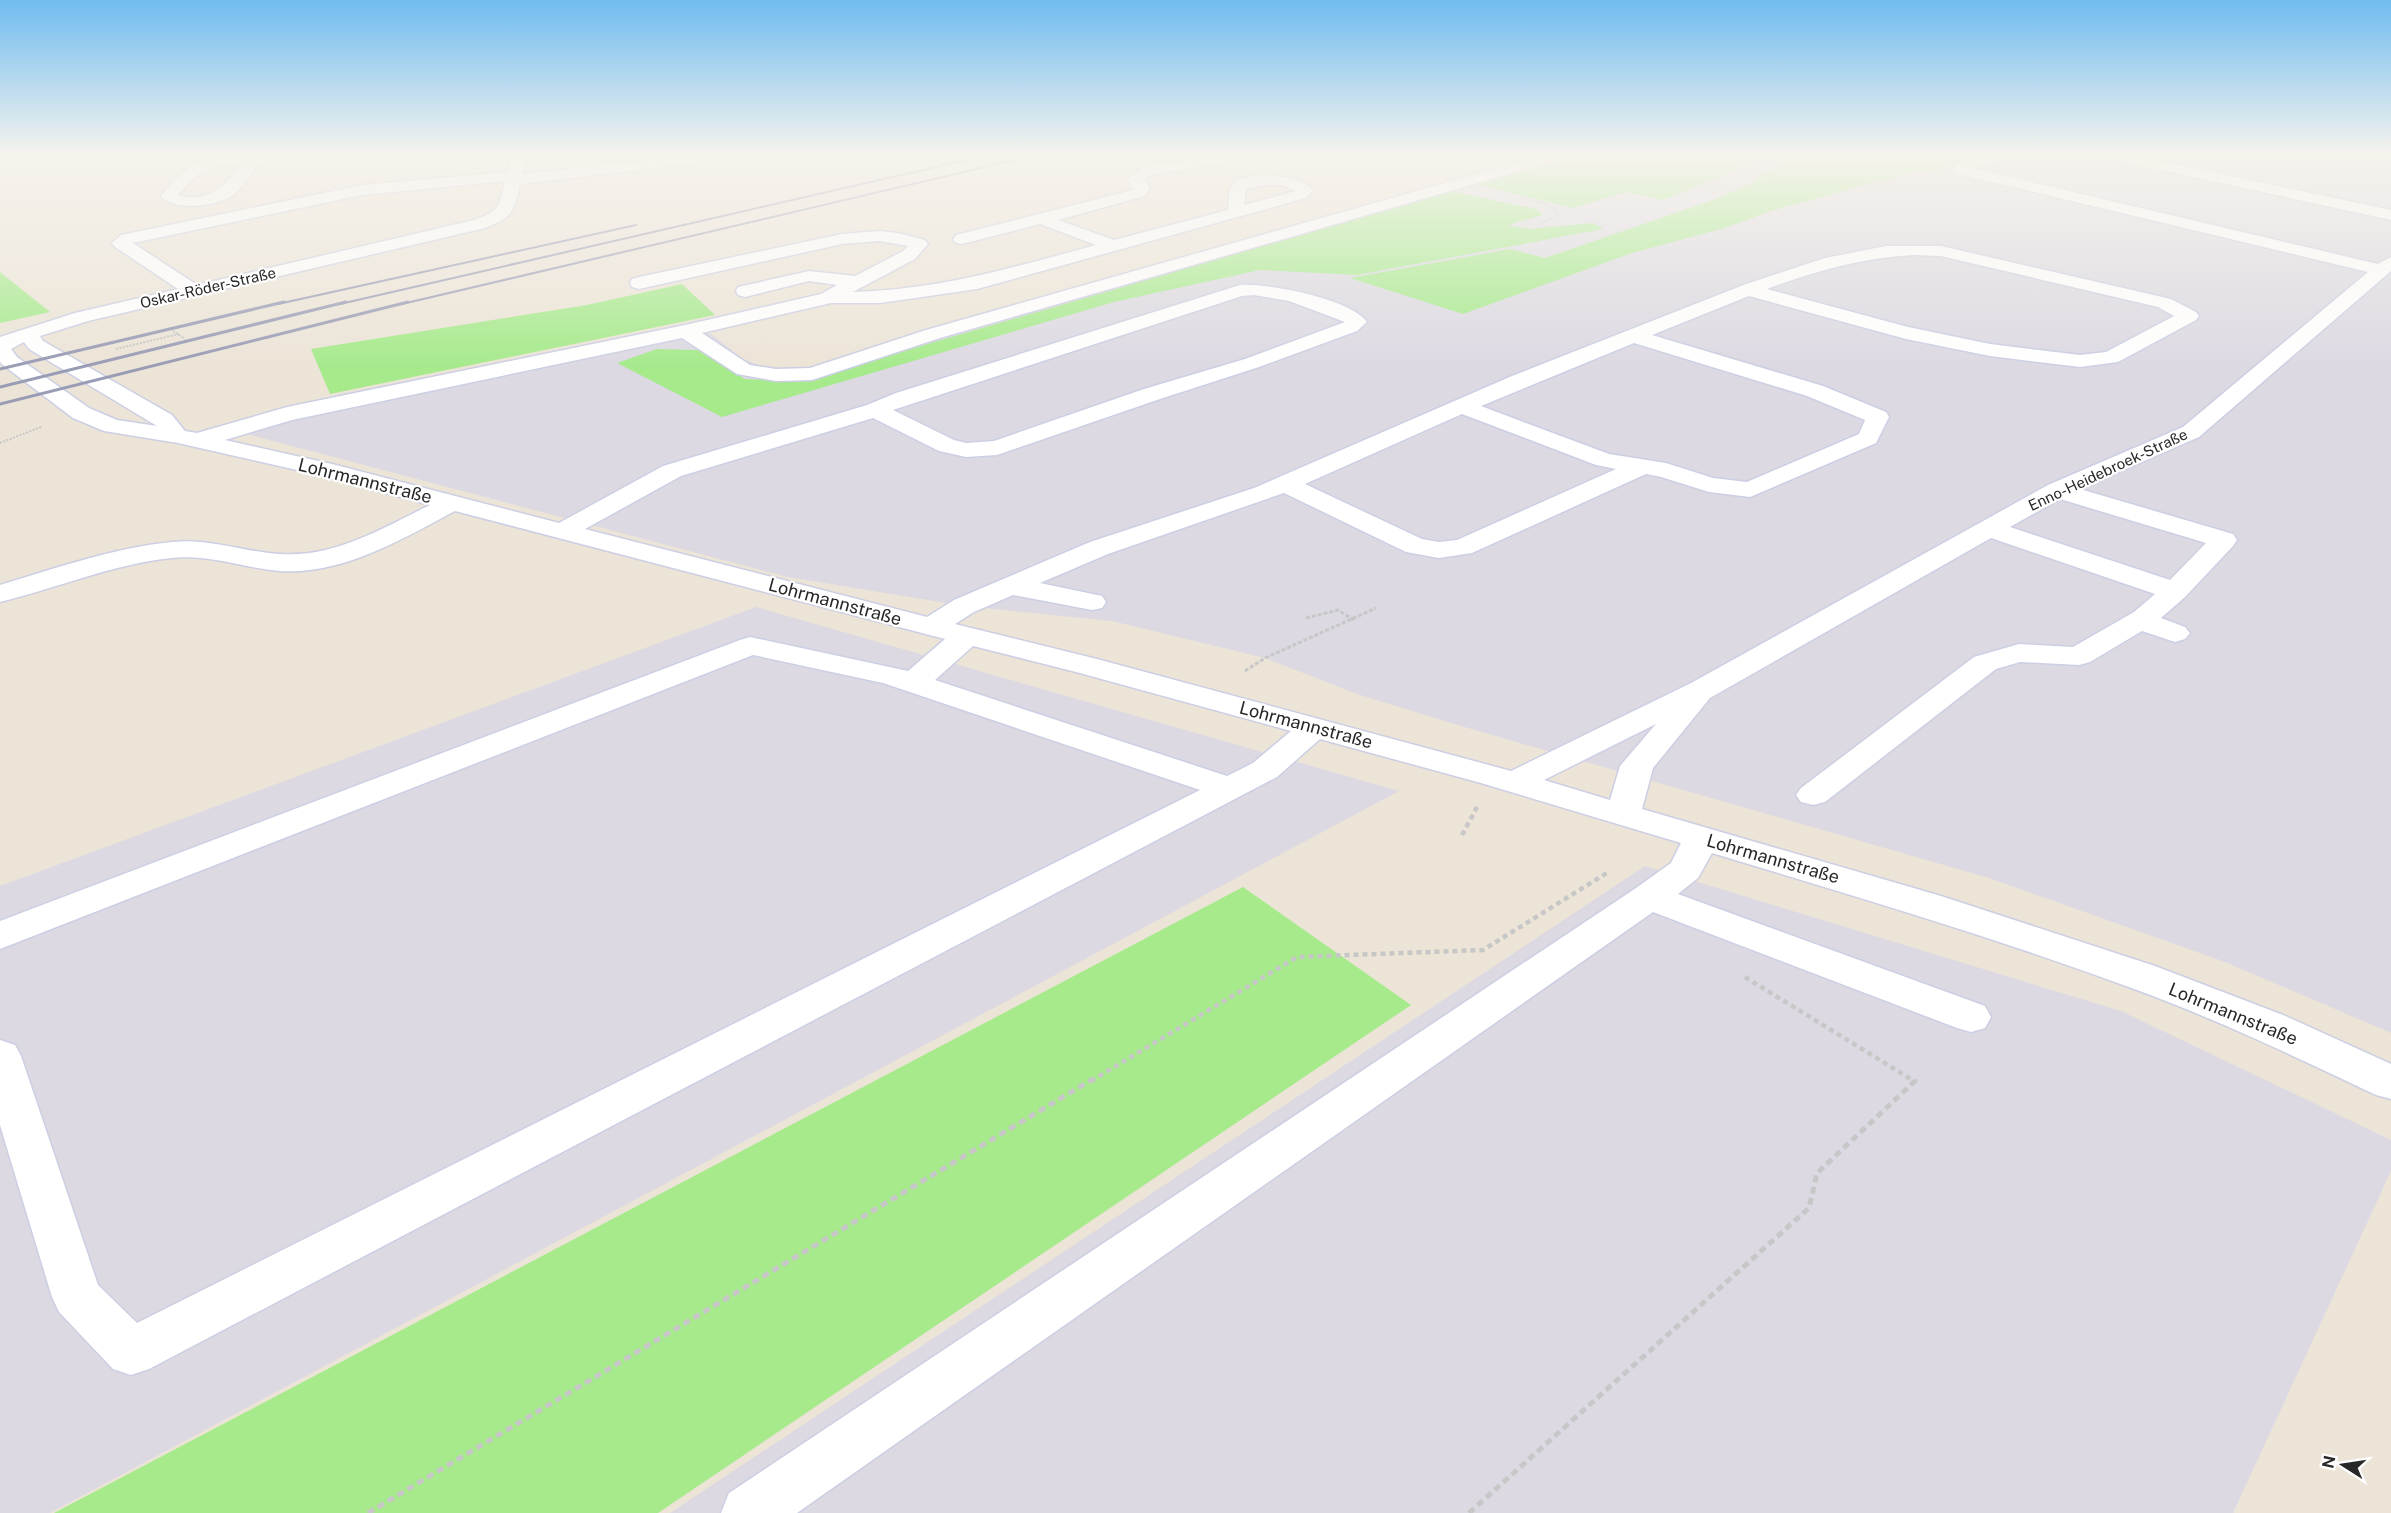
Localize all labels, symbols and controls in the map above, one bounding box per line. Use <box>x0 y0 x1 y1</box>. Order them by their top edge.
street label: Oskar-Röder-Straße <box>138 264 277 311</box>
street label: Enno-Heidebroek-Straße <box>2026 425 2190 514</box>
street label: Lohrmannstraße <box>296 454 434 507</box>
street label: Lohrmannstraße <box>766 574 904 629</box>
street label: Lohrmannstraße <box>1237 697 1375 752</box>
street label: Lohrmannstraße <box>1704 830 1842 888</box>
street label: Lohrmannstraße <box>2166 978 2301 1049</box>
north arrow <box>2313 1435 2373 1495</box>
text: N <box>2318 1454 2339 1470</box>

